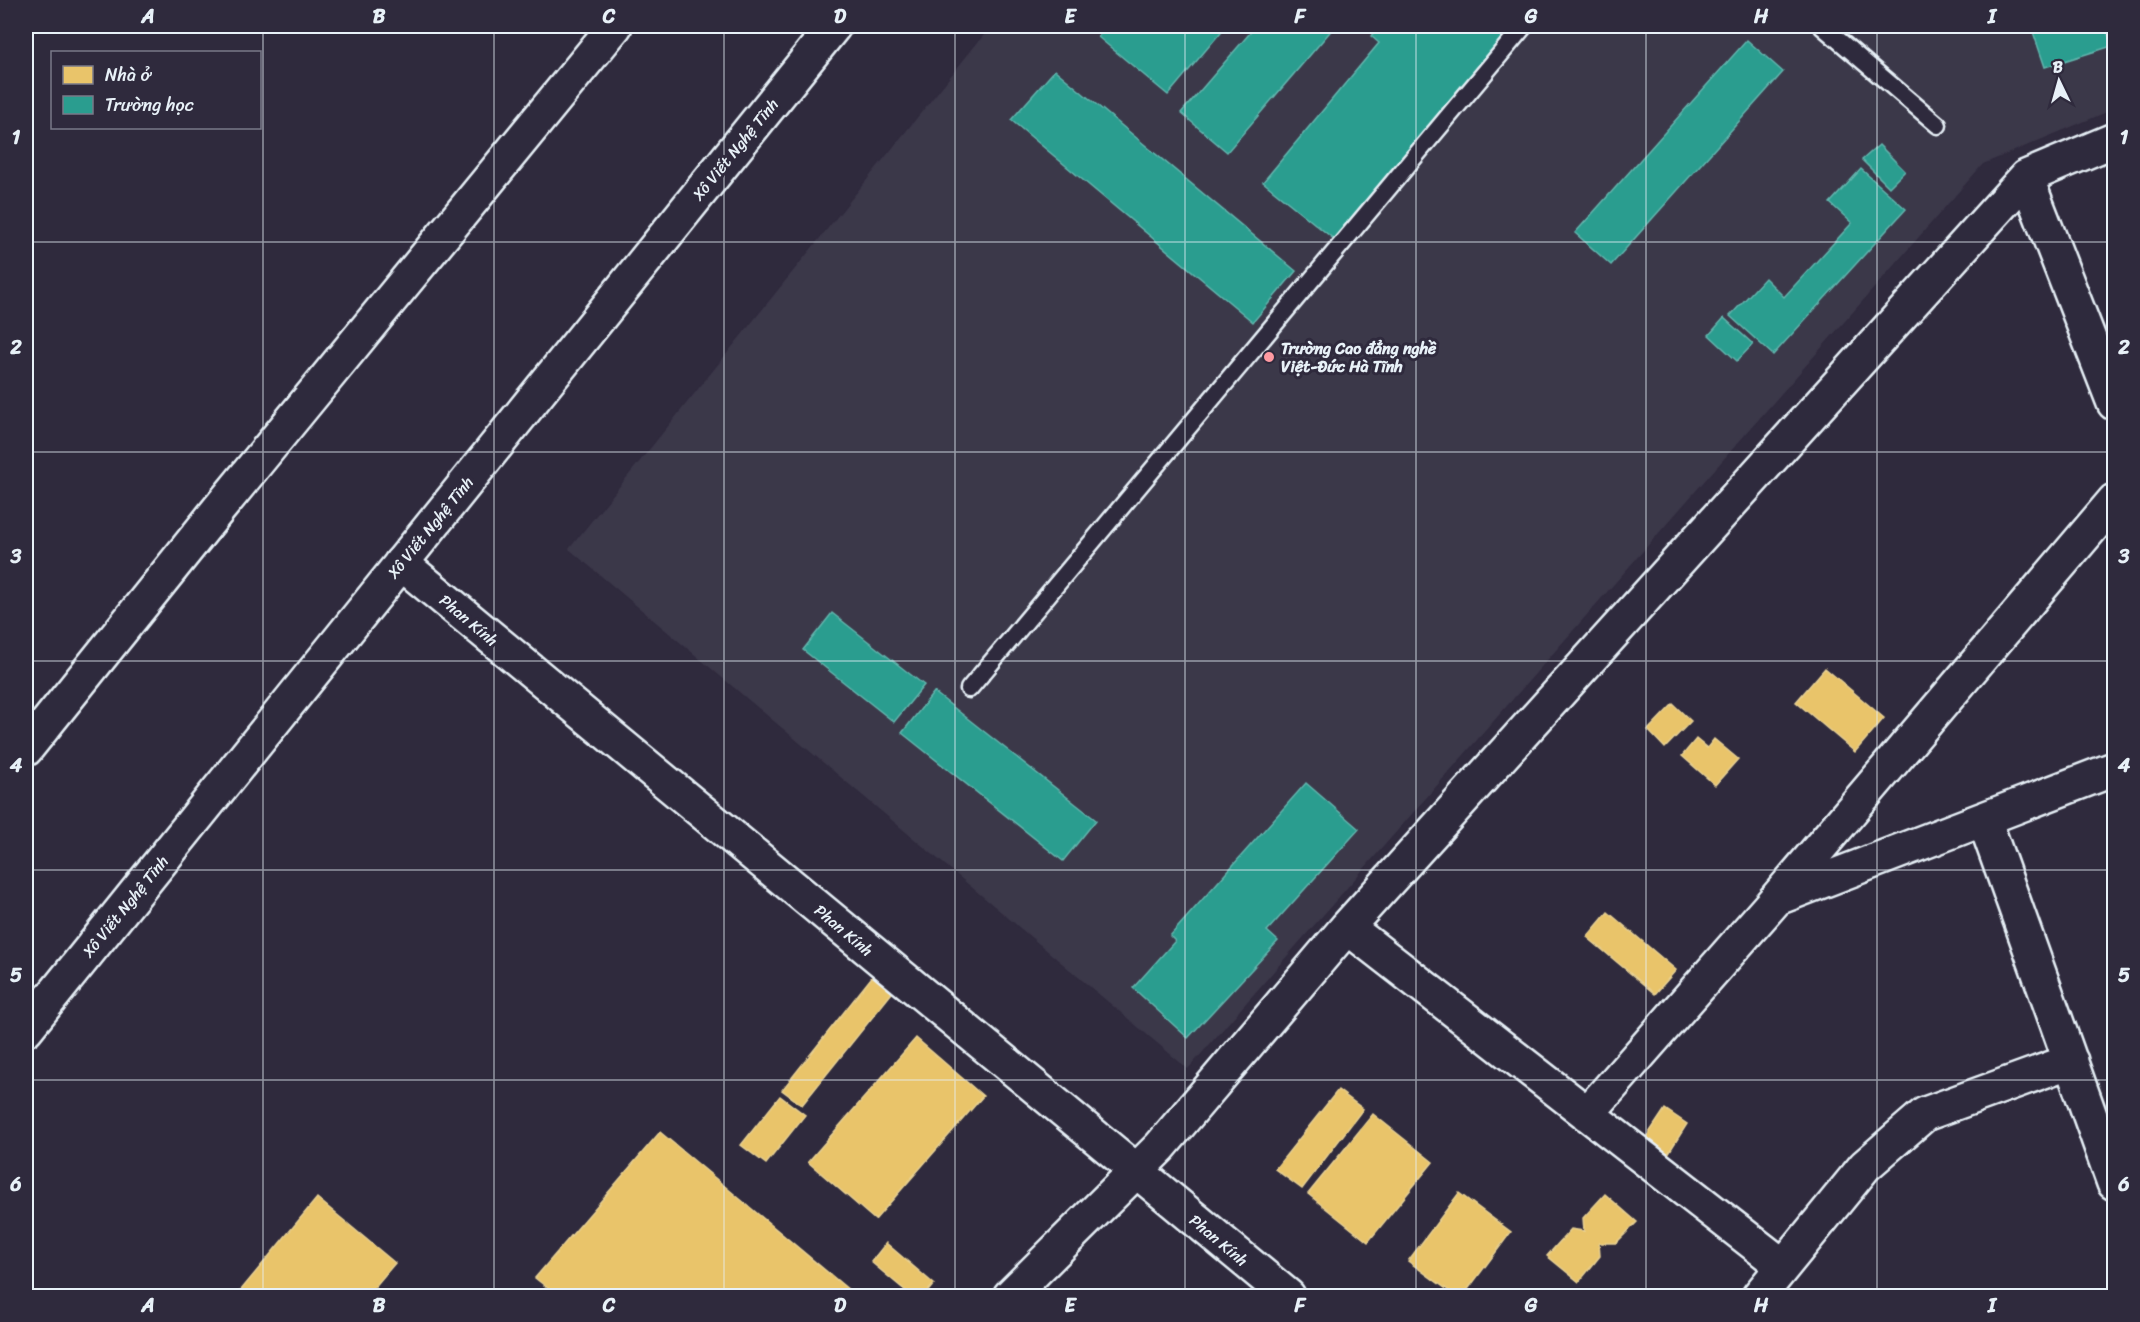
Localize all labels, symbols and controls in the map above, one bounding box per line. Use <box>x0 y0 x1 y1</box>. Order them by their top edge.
text: A <box>140 0 155 34</box>
text: B <box>373 0 386 34</box>
text: C <box>602 0 616 34</box>
text: D <box>834 0 847 34</box>
text: E <box>1064 0 1077 34</box>
text: F <box>1294 0 1307 34</box>
text: G <box>1524 0 1538 34</box>
text: H <box>1753 0 1769 34</box>
text: I <box>1987 0 1998 34</box>
legend <box>51 51 261 129</box>
north arrow <box>2029 51 2089 111</box>
text: B <box>2051 52 2065 81</box>
text: Nhà ở <box>105 59 153 91</box>
text: Trường học <box>105 89 194 121</box>
street label: Xô Viết Nghệ Tĩnh <box>684 92 786 208</box>
text: 1 <box>12 120 21 155</box>
text: 1 <box>2120 120 2129 155</box>
text: 2 <box>9 330 22 365</box>
text: 2 <box>2117 330 2130 365</box>
place label: Trường Cao đẳng nghề Việt-Đức Hà Tĩnh <box>1281 334 1437 381</box>
marker: Trường Cao đẳng nghề Việt-Đức Hà Tĩnh <box>1262 350 1276 364</box>
street label: Xô Viết Nghệ Tĩnh <box>379 470 481 586</box>
text: 3 <box>10 539 22 574</box>
text: 3 <box>2118 539 2130 574</box>
street label: Phan Kính <box>432 587 505 654</box>
text: 4 <box>9 748 23 783</box>
text: 4 <box>2117 748 2131 783</box>
street label: Xô Viết Nghệ Tĩnh <box>74 849 176 965</box>
street label: Phan Kính <box>807 897 880 964</box>
text: 5 <box>10 958 22 993</box>
text: 5 <box>2118 958 2130 993</box>
text: 6 <box>9 1167 22 1202</box>
text: 6 <box>2117 1167 2130 1202</box>
street label: Phan Kính <box>1182 1207 1255 1274</box>
text: A <box>140 1288 155 1322</box>
text: B <box>373 1288 386 1322</box>
text: C <box>602 1288 616 1322</box>
text: D <box>834 1288 847 1322</box>
text: E <box>1064 1288 1077 1322</box>
text: F <box>1294 1288 1307 1322</box>
text: G <box>1524 1288 1538 1322</box>
text: H <box>1753 1288 1769 1322</box>
text: I <box>1987 1288 1998 1322</box>

